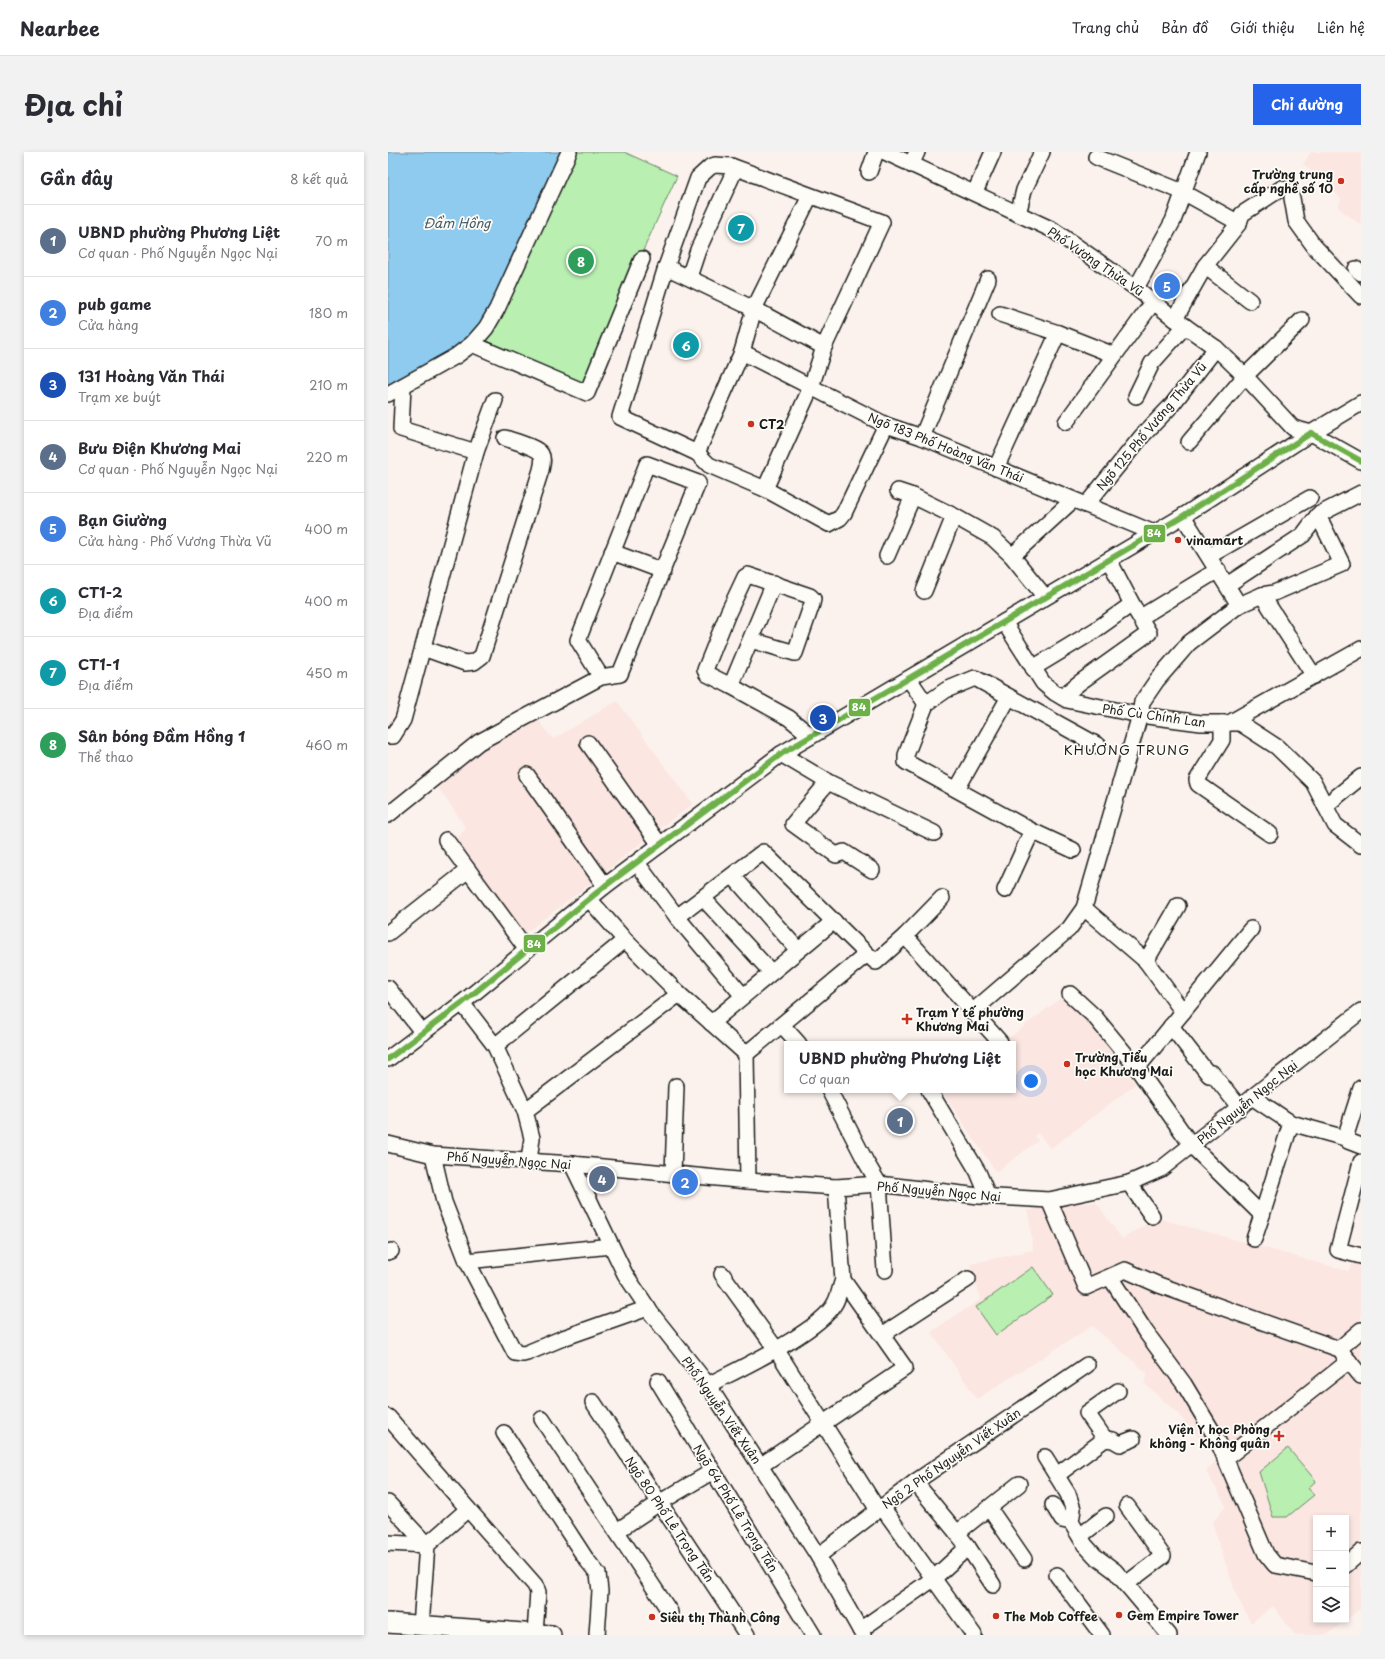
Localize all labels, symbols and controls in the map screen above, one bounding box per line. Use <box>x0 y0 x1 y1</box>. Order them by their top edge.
text: Nearbee <box>20 14 100 42</box>
text: Trang chủ <box>1072 17 1139 38</box>
text: Bản đồ <box>1161 17 1208 38</box>
text: Giới thiệu <box>1230 17 1295 38</box>
text: Liên hệ <box>1317 17 1365 38</box>
text: Địa chỉ <box>24 83 123 126</box>
button: Chỉ đường <box>1253 84 1361 125</box>
text: Gần đây <box>40 165 113 191</box>
place label: Trường trung cấp nghề số 10 <box>1244 165 1333 197</box>
text: 8 kết quả <box>290 169 348 188</box>
marker: Trường trung cấp nghề số 10 <box>1336 176 1346 186</box>
water label: Đầm Hồng <box>423 213 491 232</box>
pin: 7 <box>728 213 754 243</box>
text: UBND phường Phương Liệt <box>78 220 280 243</box>
street label: Phố Vương Thừa Vũ <box>1044 222 1148 300</box>
text: 1 <box>50 231 56 250</box>
text: 70 m <box>315 231 348 250</box>
text: Cơ quan · Phố Nguyễn Ngọc Nại <box>78 243 278 262</box>
pin: 8 <box>568 246 594 276</box>
pin: 5 <box>1154 271 1180 301</box>
text: pub game <box>78 292 151 315</box>
text: 2 <box>48 303 58 322</box>
text: 180 m <box>309 303 348 322</box>
text: Cửa hàng <box>78 315 138 334</box>
pin: 6 <box>673 330 699 360</box>
street label: Ngõ 125 Phố Vương Thừa Vũ <box>1092 358 1210 494</box>
text: 131 Hoàng Văn Thái <box>78 364 225 387</box>
text: 3 <box>49 375 57 394</box>
text: 210 m <box>309 375 348 394</box>
text: Trạm xe buýt <box>78 387 161 406</box>
street label: Ngõ 183 Phố Hoàng Văn Thái <box>866 407 1026 487</box>
place label: CT2 <box>759 415 785 433</box>
marker: CT2 <box>746 419 756 429</box>
text: Bưu Điện Khương Mai <box>78 436 241 459</box>
text: 4 <box>49 447 57 466</box>
text: 220 m <box>306 447 348 466</box>
text: Cơ quan · Phố Nguyễn Ngọc Nại <box>78 459 278 478</box>
text: Bạn Giường <box>78 508 167 531</box>
text: 5 <box>49 519 57 538</box>
text: 400 m <box>305 519 348 538</box>
line badge: 84 <box>1143 524 1166 543</box>
text: 84 <box>1147 524 1162 541</box>
text: Cửa hàng · Phố Vương Thừa Vũ <box>78 531 272 550</box>
place label: vinamart <box>1186 531 1243 549</box>
marker: vinamart <box>1173 535 1183 545</box>
text: CT1-2 <box>78 580 123 603</box>
text: 6 <box>48 591 58 610</box>
text: 400 m <box>305 591 348 610</box>
text: Địa điểm <box>78 603 133 622</box>
text: CT1-1 <box>78 652 120 675</box>
text: 7 <box>49 663 57 682</box>
text: 450 m <box>306 663 348 682</box>
text: Địa điểm <box>78 675 133 694</box>
line badge: 84 <box>848 698 871 717</box>
text: 84 <box>852 698 867 715</box>
street label: Phố Cù Chính Lan <box>1101 699 1207 731</box>
pin: 3 <box>810 703 836 733</box>
text: Sân bóng Đầm Hồng 1 <box>78 724 245 747</box>
text: 8 <box>49 735 57 754</box>
text: 460 m <box>305 735 348 754</box>
district label: KHƯƠNG TRUNG <box>1064 740 1190 759</box>
text: Thể thao <box>78 747 133 766</box>
line badge: 84 <box>523 934 546 953</box>
text: 84 <box>527 935 542 952</box>
place label: Trạm Y tế phường Khương Mai <box>916 1003 1024 1035</box>
marker: Trạm Y tế phường Khương Mai <box>901 1013 913 1025</box>
popup <box>784 1041 1016 1093</box>
text: UBND phường Phương Liệt <box>799 1046 1001 1069</box>
place label: Trường Tiểu học Khương Mai <box>1075 1048 1173 1080</box>
street label: Phố Nguyễn Ngọc Nại <box>1193 1056 1301 1148</box>
marker: Trường Tiểu học Khương Mai <box>1062 1059 1072 1069</box>
text: Cơ quan <box>799 1069 850 1088</box>
your location <box>1021 1071 1041 1091</box>
pin: 1 <box>887 1106 913 1136</box>
street label: Phố Nguyễn Ngọc Nại <box>446 1147 572 1173</box>
pin: 4 <box>589 1164 615 1194</box>
pin: 2 <box>672 1167 698 1197</box>
street label: Phố Nguyễn Ngọc Nại <box>876 1177 1002 1205</box>
street label: Phố Nguyễn Viết Xuân <box>678 1353 766 1467</box>
street label: Ngõ 2 Phố Nguyễn Viết Xuân <box>878 1403 1024 1513</box>
place label: Viện Y học Phòng không - Không quân <box>1150 1420 1270 1452</box>
marker: Viện Y học Phòng không - Không quân <box>1273 1430 1285 1442</box>
street label: Ngõ 64 Phố Lê Trọng Tấn <box>689 1441 783 1575</box>
street label: Ngõ 80 Phố Lê Trọng Tấn <box>621 1453 719 1585</box>
map controls <box>1313 1515 1349 1623</box>
button: + <box>1313 1515 1349 1551</box>
button: − <box>1313 1551 1349 1587</box>
button: layers <box>1313 1587 1349 1623</box>
place label: Gem Empire Tower <box>1127 1606 1239 1624</box>
place label: The Mob Coffee <box>1004 1607 1098 1625</box>
place label: Siêu thị Thành Công <box>660 1608 780 1626</box>
marker: Gem Empire Tower <box>1114 1610 1124 1620</box>
marker: The Mob Coffee <box>991 1611 1001 1621</box>
marker: Siêu thị Thành Công <box>647 1612 657 1622</box>

